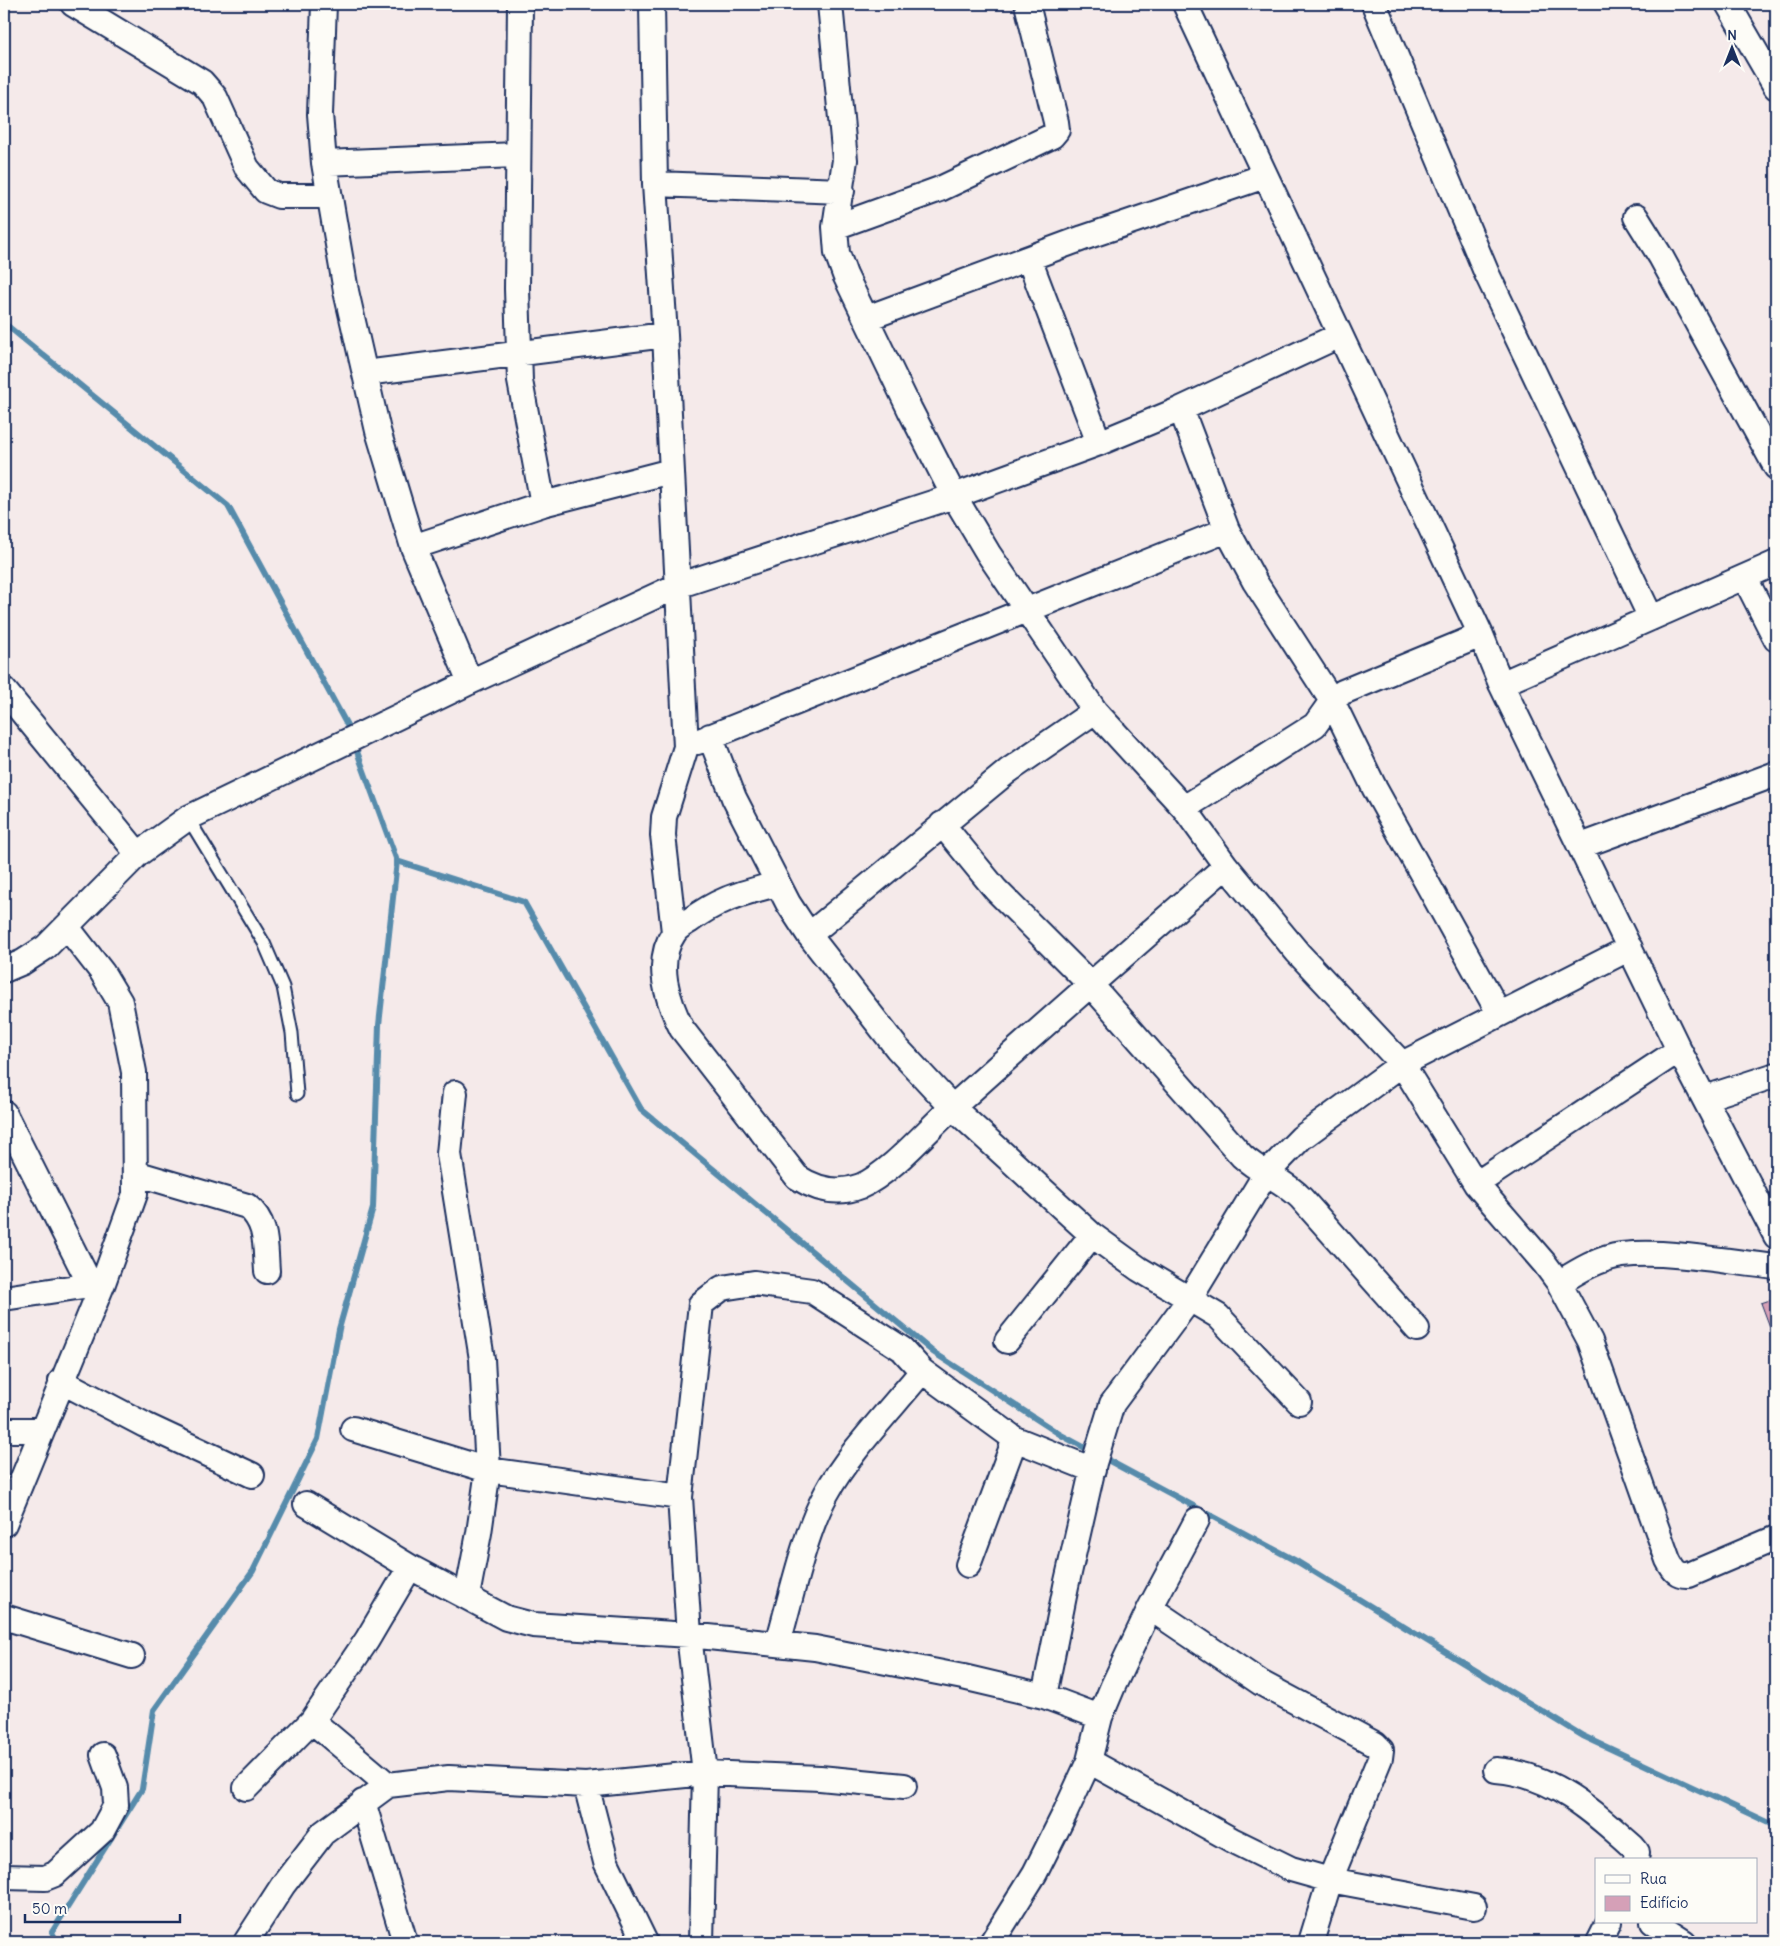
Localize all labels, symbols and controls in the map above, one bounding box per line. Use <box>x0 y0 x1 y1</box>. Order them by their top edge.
north arrow <box>1708 22 1758 72</box>
text: N <box>1727 26 1737 44</box>
legend <box>1595 1858 1758 1924</box>
text: Rua <box>1640 1869 1667 1888</box>
scale bar <box>25 1891 180 1923</box>
text: Edifício <box>1640 1893 1688 1912</box>
text: 50 m <box>32 1899 67 1918</box>

